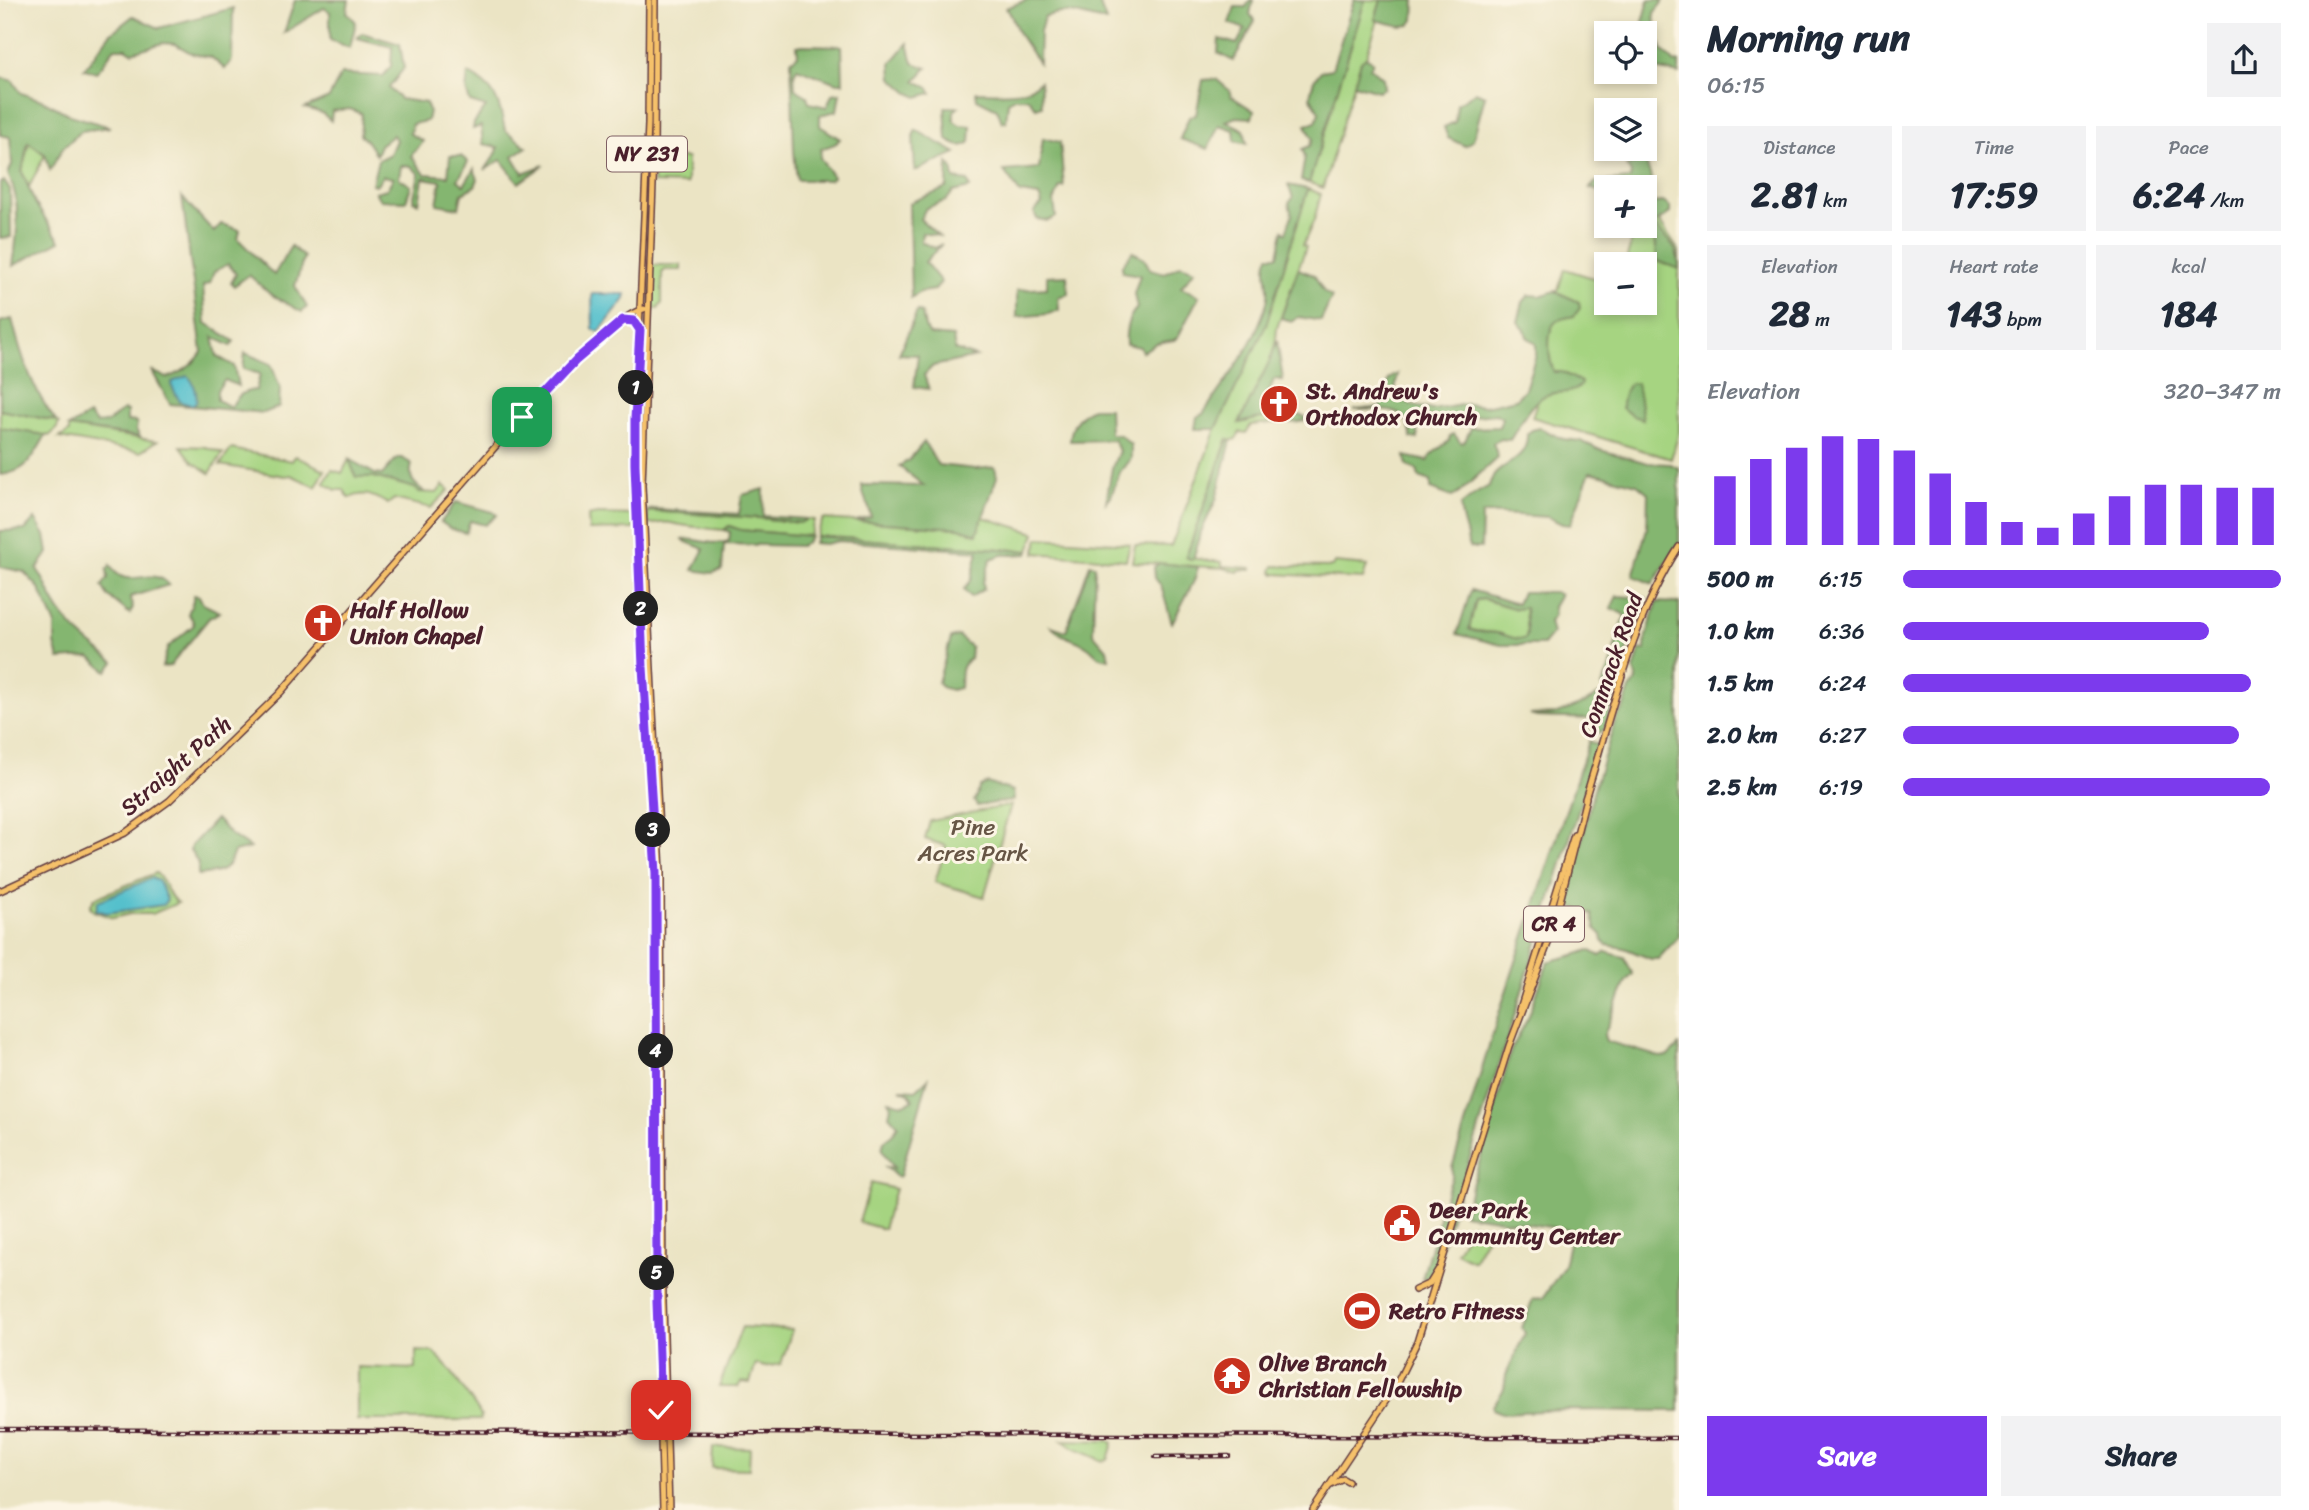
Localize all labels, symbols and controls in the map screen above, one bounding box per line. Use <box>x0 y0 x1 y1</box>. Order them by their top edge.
text: Morning run <box>1707 5 1910 72</box>
map controls <box>1594 21 1657 315</box>
button: locate <box>1594 21 1657 84</box>
button: share <box>2207 23 2281 97</box>
text: 06:15 <box>1707 65 1765 106</box>
button: layers <box>1594 98 1657 161</box>
text: Distance <box>1763 131 1835 164</box>
text: Time <box>1974 131 2014 164</box>
text: Pace <box>2169 131 2209 164</box>
road number: NY 231 <box>607 136 687 172</box>
text: 2.81 <box>1751 164 1818 226</box>
text: 17:59 <box>1950 164 2038 226</box>
text: 6:24 <box>2133 164 2205 226</box>
button: + <box>1594 175 1657 238</box>
text: km <box>1818 184 1848 217</box>
text: /km <box>2205 184 2244 217</box>
text: Elevation <box>1761 250 1838 283</box>
text: Heart rate <box>1949 250 2039 283</box>
text: kcal <box>2171 250 2206 283</box>
button: − <box>1594 252 1657 315</box>
text: 28 <box>1769 283 1810 345</box>
text: 143 <box>1946 283 2002 345</box>
text: 184 <box>2160 283 2218 345</box>
text: m <box>1810 303 1830 336</box>
text: bpm <box>2002 303 2042 336</box>
pin: 1 <box>618 370 654 406</box>
text: 1 <box>631 371 640 404</box>
place label: St. Andrew's Orthodox Church <box>1305 371 1477 438</box>
text: Elevation <box>1707 371 1800 412</box>
text: 320–347 m <box>2164 371 2281 412</box>
church icon: St. Andrew's Orthodox Church <box>1258 383 1300 425</box>
pin <box>492 387 552 447</box>
icon: arrive <box>503 398 541 436</box>
text: 500 m <box>1707 559 1774 600</box>
text: 6:15 <box>1819 559 1863 600</box>
street label: Commack Road <box>1567 585 1656 743</box>
place label: Half Hollow Union Chapel <box>349 590 484 657</box>
pin: 2 <box>624 592 658 626</box>
text: 2 <box>635 592 646 625</box>
church icon: Half Hollow Union Chapel <box>302 602 344 644</box>
text: 1.0 km <box>1707 611 1774 652</box>
text: 6:36 <box>1819 611 1865 652</box>
text: 1.5 km <box>1707 663 1774 704</box>
text: 6:24 <box>1819 663 1867 704</box>
street label: Straight Path <box>110 705 242 827</box>
text: 2.0 km <box>1707 715 1778 756</box>
text: 6:27 <box>1819 715 1865 756</box>
text: 2.5 km <box>1707 767 1777 808</box>
text: 6:19 <box>1819 767 1863 808</box>
park label: Pine Acres Park <box>917 807 1028 874</box>
pin: 3 <box>636 812 670 848</box>
text: 3 <box>647 813 658 846</box>
road number: CR 4 <box>1524 906 1584 942</box>
pin: 4 <box>638 1034 674 1068</box>
text: 4 <box>650 1034 661 1067</box>
place label: Deer Park Community Center <box>1428 1190 1622 1257</box>
public building icon: Deer Park Community Center <box>1381 1202 1423 1244</box>
pin: 5 <box>640 1256 674 1290</box>
text: 5 <box>651 1256 662 1289</box>
sports icon: Retro Fitness <box>1341 1290 1383 1332</box>
place label: Retro Fitness <box>1388 1291 1525 1332</box>
place label: Olive Branch Christian Fellowship <box>1258 1343 1463 1410</box>
temple icon: Olive Branch Christian Fellowship <box>1211 1355 1253 1397</box>
pin <box>631 1380 691 1440</box>
icon: check <box>642 1391 680 1429</box>
button: Save <box>1707 1416 1987 1496</box>
button: Share <box>2001 1416 2281 1496</box>

